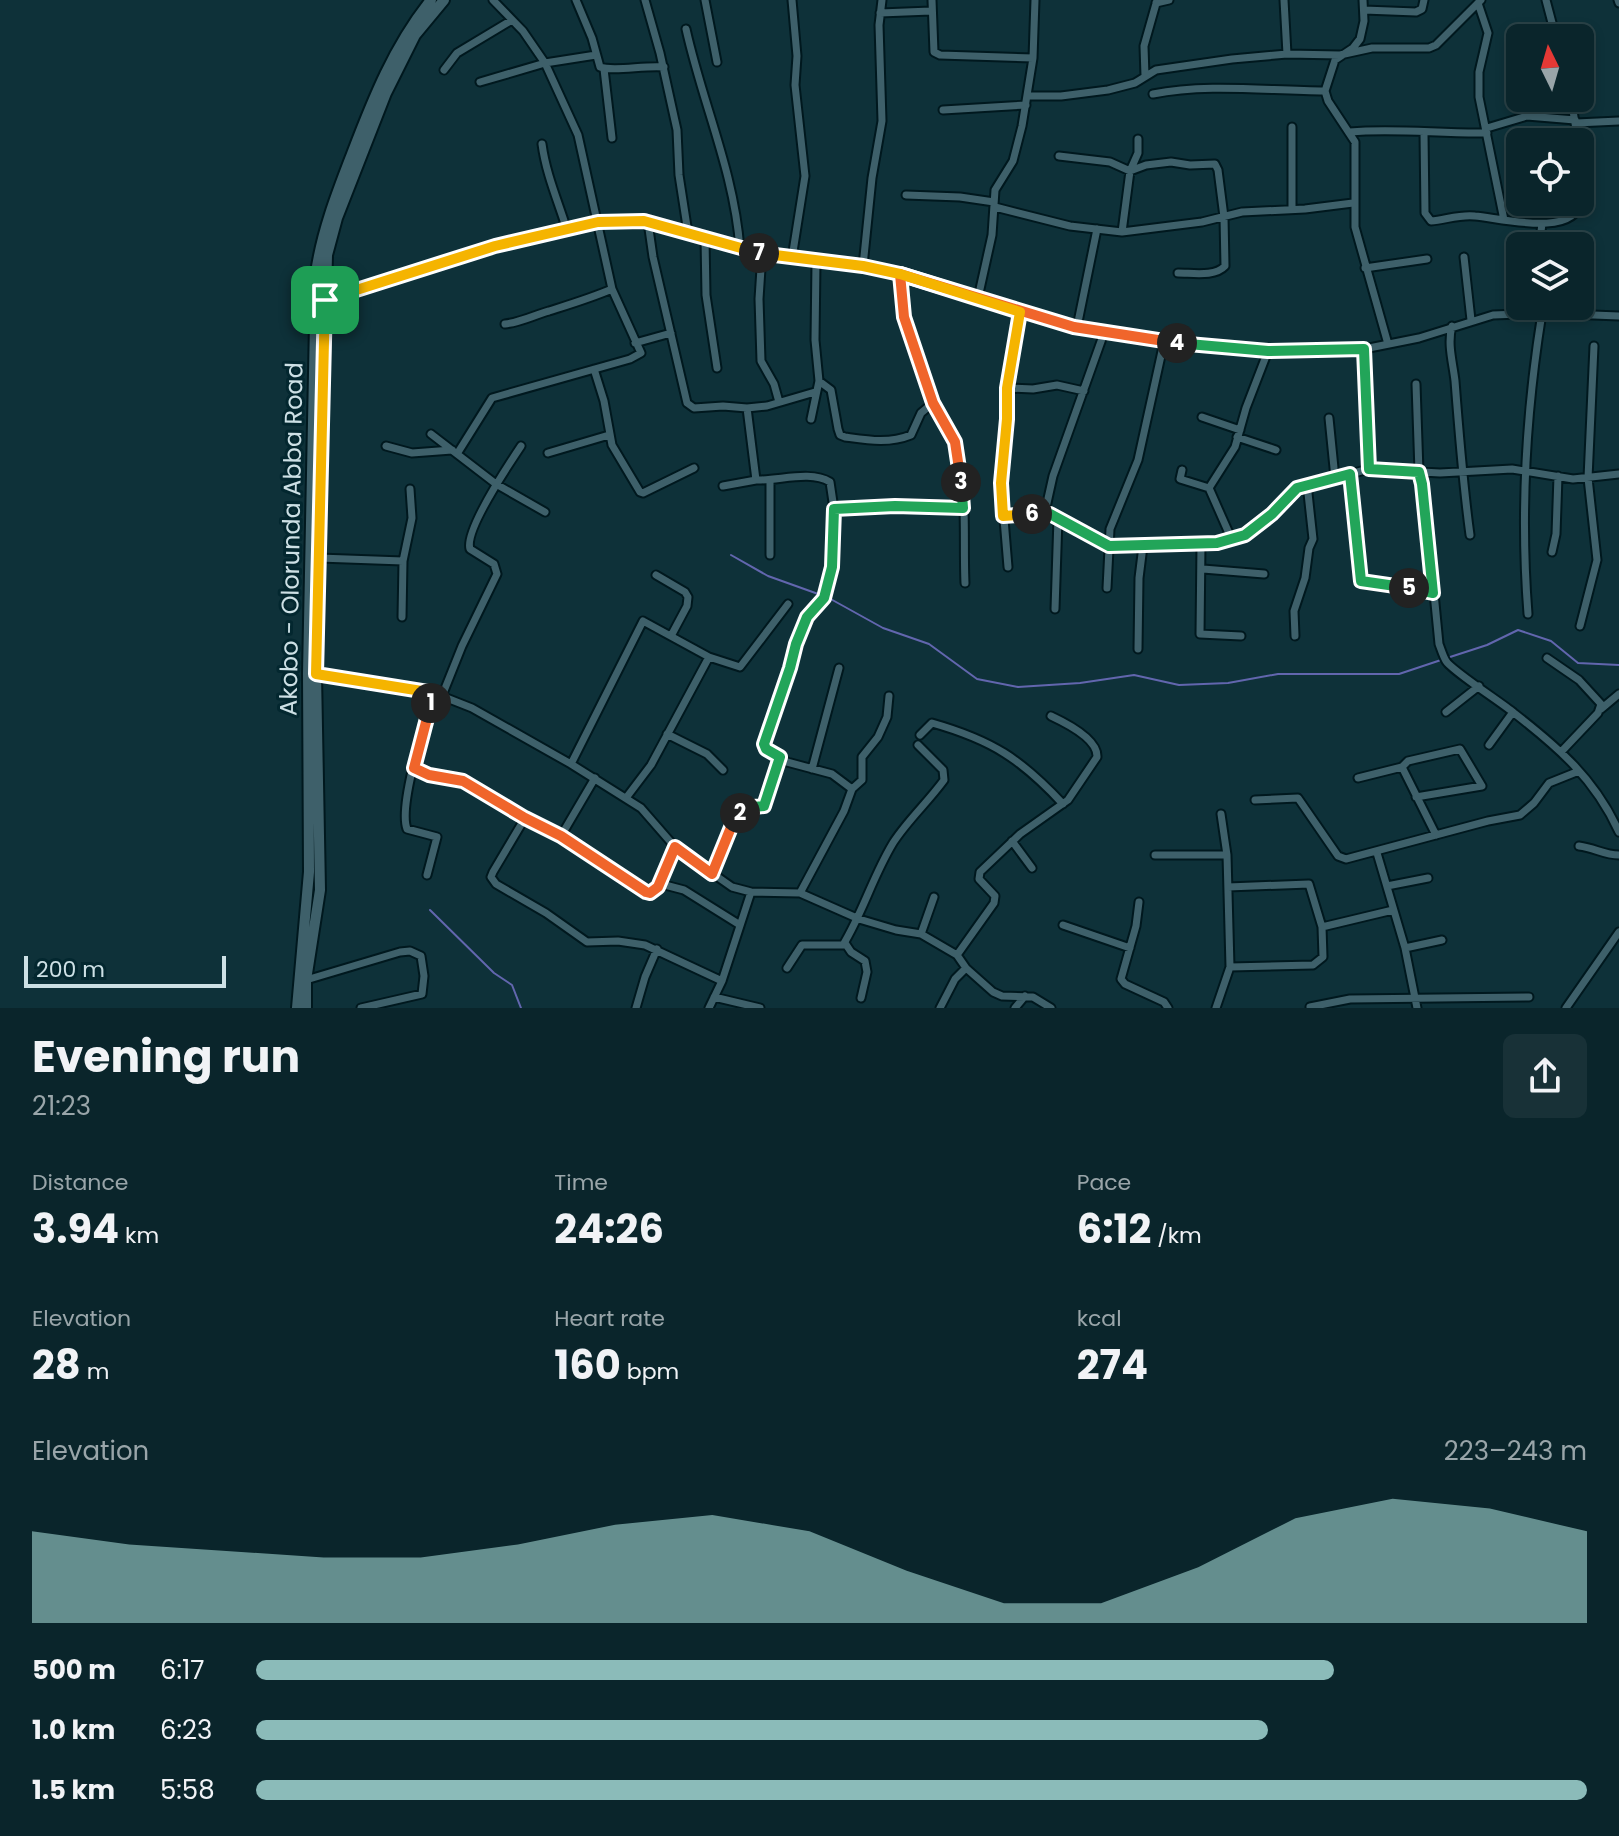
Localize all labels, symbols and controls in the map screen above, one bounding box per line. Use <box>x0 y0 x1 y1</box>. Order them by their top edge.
north arrow <box>1506 24 1594 112</box>
map controls <box>1506 24 1594 320</box>
button: locate <box>1506 128 1594 216</box>
button: layers <box>1506 232 1594 320</box>
pin: 7 <box>739 233 779 273</box>
text: 7 <box>753 237 765 268</box>
pin <box>291 266 359 334</box>
icon: arrive <box>303 278 347 322</box>
pin: 4 <box>1157 323 1197 363</box>
text: 4 <box>1170 327 1184 358</box>
street label: Akobo - Olorunda Abba Road <box>271 362 311 716</box>
pin: 3 <box>941 462 981 502</box>
text: 3 <box>954 466 968 497</box>
pin: 6 <box>1012 494 1052 534</box>
text: 6 <box>1025 498 1039 529</box>
pin: 5 <box>1389 568 1429 608</box>
text: 5 <box>1402 572 1416 603</box>
pin: 1 <box>411 683 451 723</box>
text: 1 <box>427 687 435 718</box>
pin: 2 <box>720 793 760 833</box>
text: 2 <box>734 797 746 828</box>
scale bar <box>24 952 226 988</box>
text: 200 m <box>36 954 105 985</box>
text: Evening run <box>32 1026 300 1087</box>
button: share <box>1503 1034 1587 1118</box>
text: 21:23 <box>32 1088 91 1124</box>
text: Distance <box>32 1167 128 1198</box>
text: Time <box>554 1167 608 1198</box>
text: Pace <box>1077 1167 1131 1198</box>
text: 3.94 <box>32 1201 119 1257</box>
text: 24:26 <box>554 1201 664 1257</box>
text: 6:12 <box>1077 1201 1151 1257</box>
text: km <box>119 1220 159 1251</box>
text: /km <box>1151 1220 1202 1251</box>
text: Elevation <box>32 1303 131 1334</box>
text: Heart rate <box>554 1303 665 1334</box>
text: kcal <box>1077 1303 1122 1334</box>
text: 28 <box>32 1337 81 1393</box>
text: 160 <box>554 1337 621 1393</box>
text: 274 <box>1077 1337 1148 1393</box>
text: m <box>81 1356 109 1387</box>
text: bpm <box>621 1356 679 1387</box>
text: Elevation <box>32 1433 149 1469</box>
text: 223–243 m <box>1444 1433 1587 1469</box>
text: 500 m <box>32 1652 116 1688</box>
text: 6:17 <box>160 1652 205 1688</box>
text: 1.0 km <box>32 1712 115 1748</box>
text: 6:23 <box>160 1712 212 1748</box>
text: 1.5 km <box>32 1772 115 1808</box>
text: 5:58 <box>160 1772 215 1808</box>

